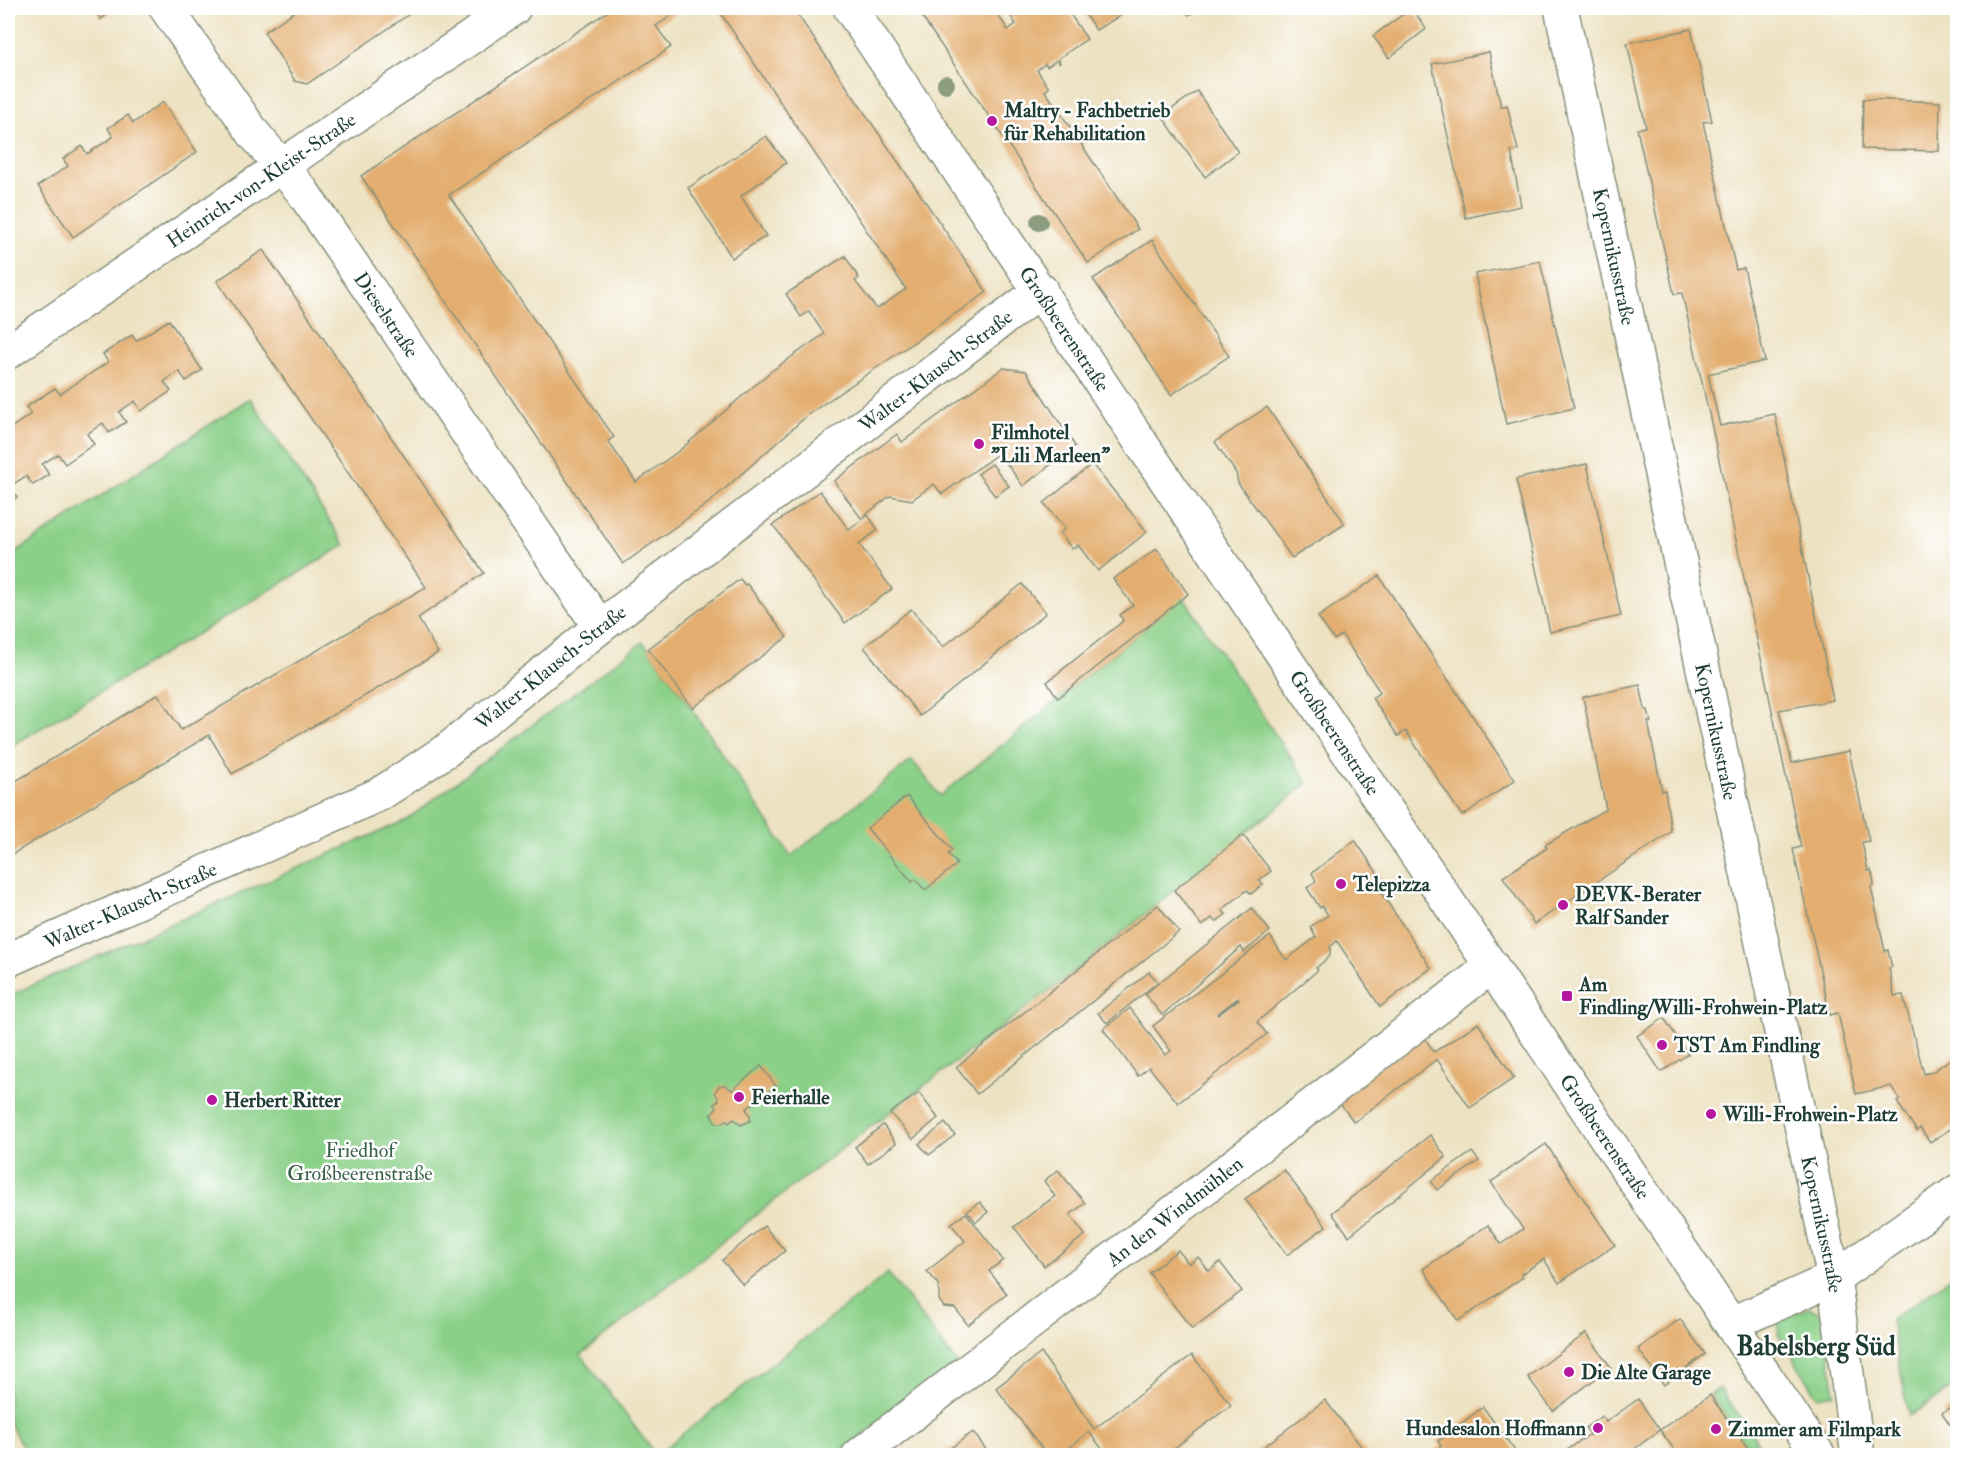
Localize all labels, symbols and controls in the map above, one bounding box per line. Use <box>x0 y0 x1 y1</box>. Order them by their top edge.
place label: Maltry - Fachbetrieb für Rehabilitation <box>1003 98 1170 146</box>
street label: Heinrich-von-Kleist-Straße <box>162 107 361 254</box>
marker: Maltry - Fachbetrieb für Rehabilitation <box>985 114 999 128</box>
street label: Kopernikusstraße <box>1587 186 1641 327</box>
street label: Großbeerenstraße <box>1013 262 1115 396</box>
street label: Dieselstraße <box>348 267 424 363</box>
street label: Walter-Klausch-Straße <box>853 304 1017 438</box>
place label: Filmhotel "Lili Marleen" <box>991 420 1110 468</box>
marker: Filmhotel "Lili Marleen" <box>972 437 986 451</box>
street label: Walter-Klausch-Straße <box>469 600 631 736</box>
street label: Kopernikusstraße <box>1689 661 1743 802</box>
street label: Großbeerenstraße <box>1284 666 1385 800</box>
street label: Walter-Klausch-Straße <box>39 856 221 956</box>
place label: Telepizza <box>1352 872 1431 898</box>
marker: Telepizza <box>1334 877 1348 891</box>
place label: DEVK-Berater Ralf Sander <box>1575 882 1702 930</box>
marker: DEVK-Berater Ralf Sander <box>1556 898 1570 912</box>
place label: Am Findling/Willi-Frohwein-Platz <box>1578 972 1828 1021</box>
marker: Am Findling/Willi-Frohwein-Platz <box>1560 989 1574 1003</box>
place label: TST Am Findling <box>1673 1033 1821 1059</box>
marker: TST Am Findling <box>1655 1038 1669 1052</box>
street label: Großbeerenstraße <box>1554 1070 1656 1204</box>
place label: Feierhalle <box>751 1085 830 1110</box>
place label: Herbert Ritter <box>224 1088 341 1113</box>
marker: Feierhalle <box>732 1090 746 1104</box>
marker: Herbert Ritter <box>205 1093 219 1107</box>
place label: Willi-Frohwein-Platz <box>1722 1102 1898 1127</box>
marker: Willi-Frohwein-Platz <box>1704 1107 1718 1121</box>
park label: Friedhof Großbeerenstraße <box>287 1138 433 1186</box>
street label: An den Windmühlen <box>1101 1151 1248 1273</box>
street label: Kopernikusstraße <box>1795 1153 1848 1294</box>
district label: Babelsberg Süd <box>1736 1331 1896 1364</box>
place label: Die Alte Garage <box>1581 1360 1711 1386</box>
marker: Die Alte Garage <box>1562 1365 1576 1379</box>
place label: Hundesalon Hoffmann <box>1405 1416 1587 1441</box>
place label: Zimmer am Filmpark <box>1728 1417 1901 1443</box>
marker: Hundesalon Hoffmann <box>1591 1421 1605 1435</box>
marker: Zimmer am Filmpark <box>1709 1422 1723 1436</box>

